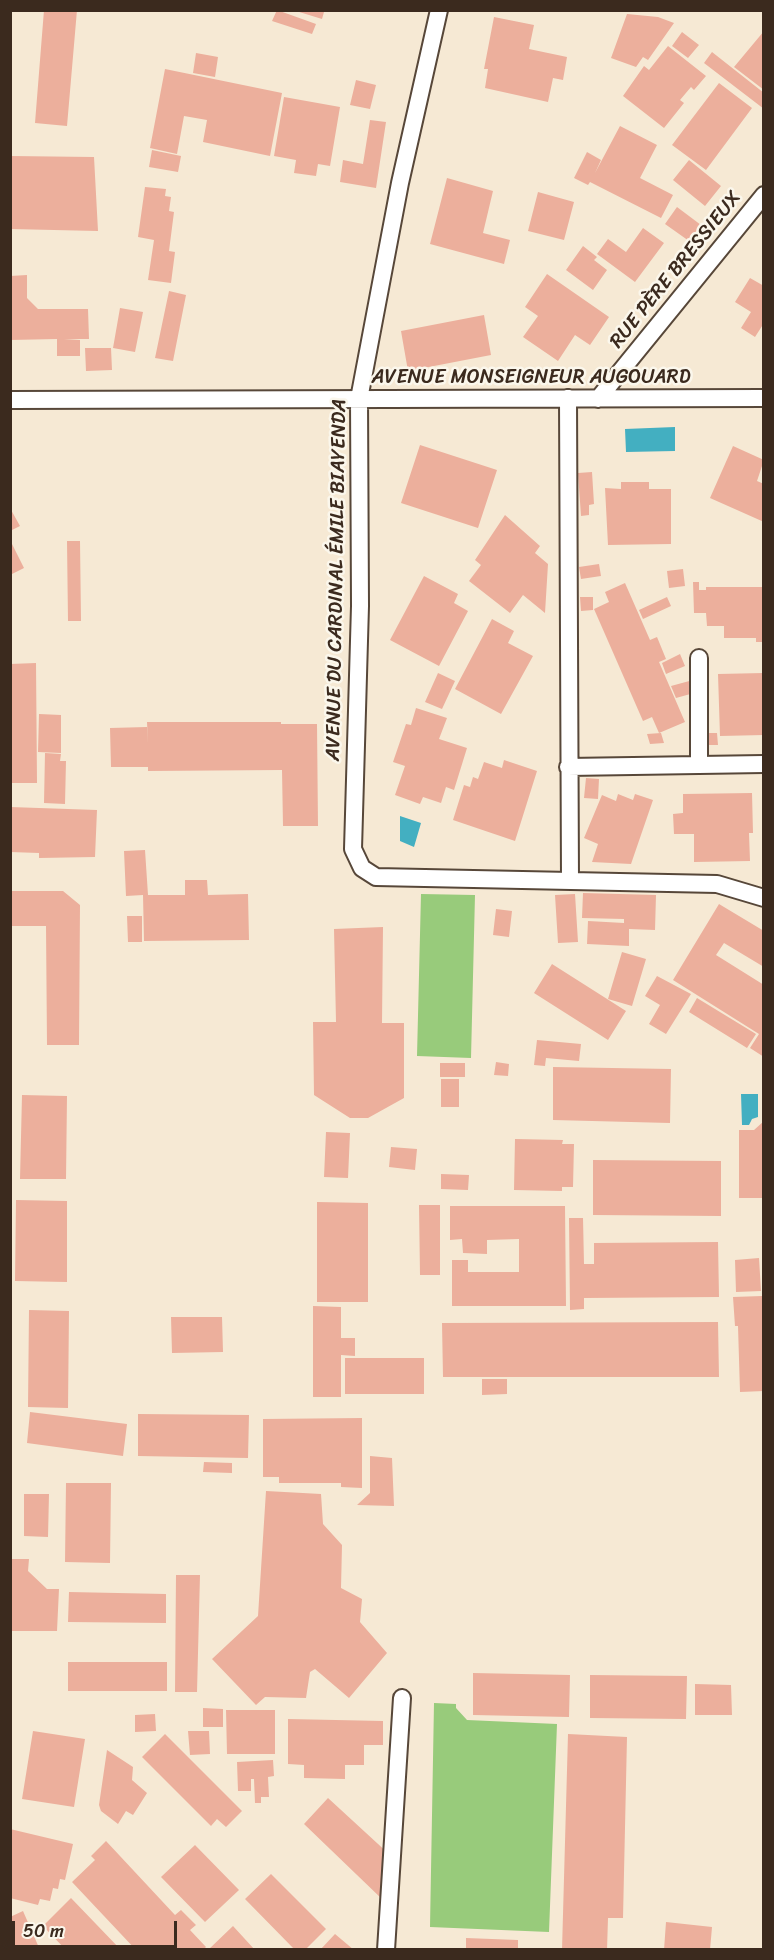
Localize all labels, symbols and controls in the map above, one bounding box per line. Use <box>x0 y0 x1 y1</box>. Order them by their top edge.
street label: RUE PÈRE BRESSIEUX <box>605 187 747 353</box>
street label: AVENUE MONSEIGNEUR AUGOUARD <box>371 366 691 390</box>
street label: AVENUE DU CARDINAL ÉMILE BIAYENDA <box>322 399 352 761</box>
scale bar <box>15 1909 180 1947</box>
text: 50 m <box>23 1915 64 1947</box>

